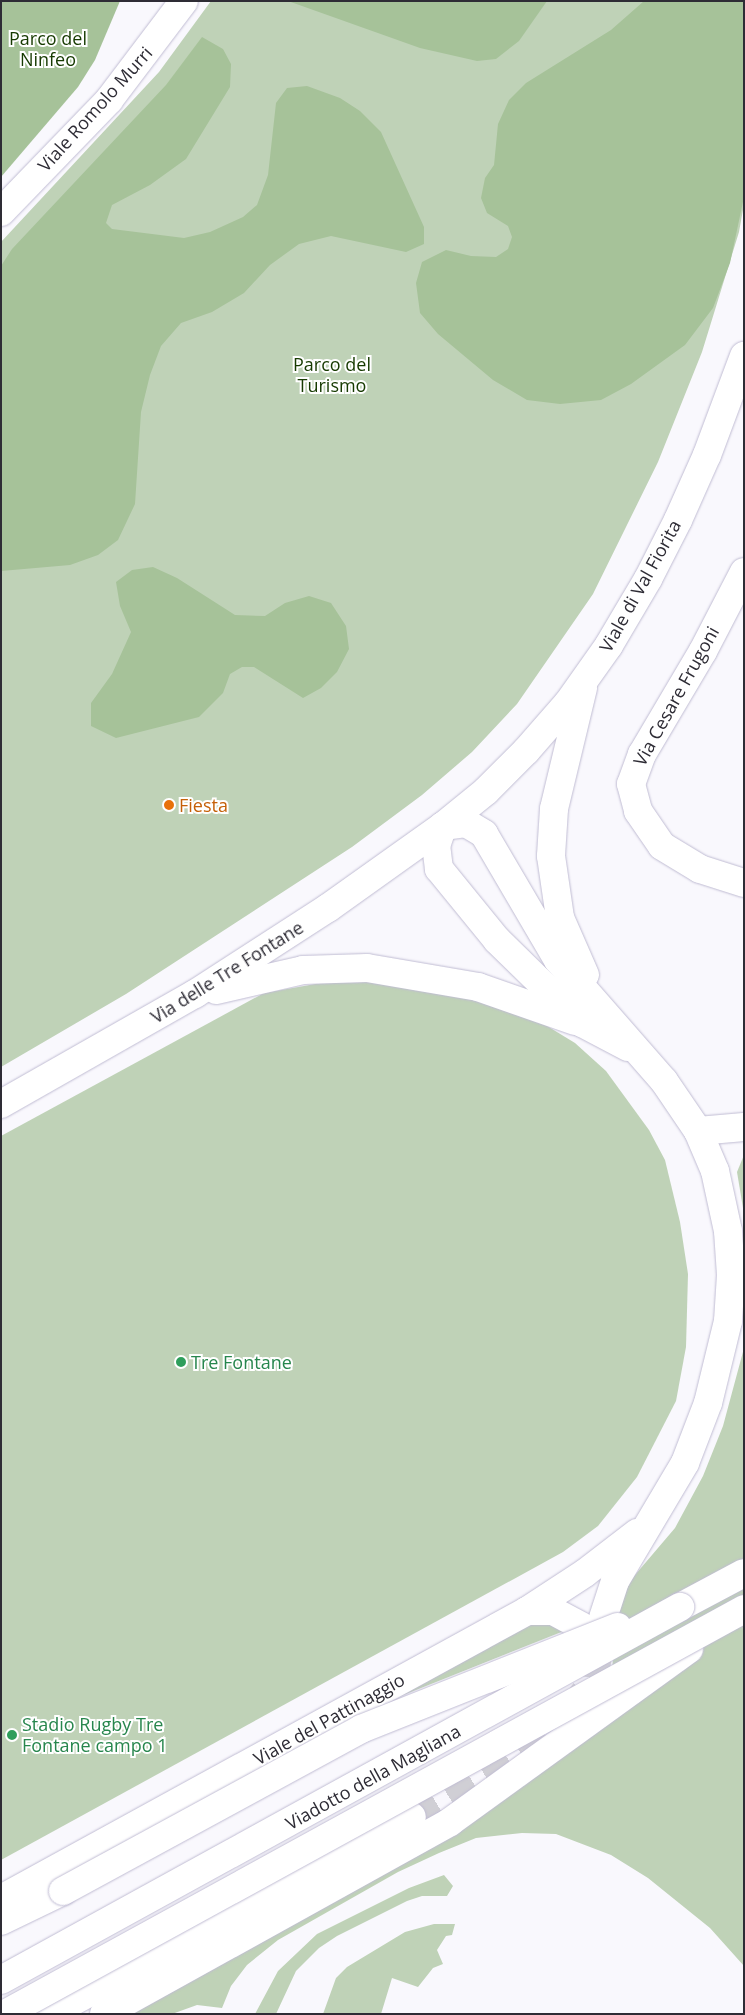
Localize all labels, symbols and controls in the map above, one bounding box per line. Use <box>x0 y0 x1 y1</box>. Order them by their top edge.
park label: Parco del Ninfeo <box>9 28 87 70</box>
street label: Viale Romolo Murri <box>33 42 157 176</box>
park label: Parco del Turismo <box>293 354 371 396</box>
street label: Viale di Val Fiorita <box>595 516 685 656</box>
street label: Via Cesare Frugoni <box>629 623 723 769</box>
place label: Fiesta <box>179 794 228 816</box>
marker: Fiesta <box>163 799 175 811</box>
street label: Via delle Tre Fontane <box>147 916 307 1028</box>
place label: Tre Fontane <box>191 1351 292 1373</box>
marker: Tre Fontane <box>175 1356 187 1368</box>
street label: Viale del Pattinaggio <box>250 1669 408 1769</box>
place label: Stadio Rugby Tre Fontane campo 1 <box>22 1714 167 1756</box>
street label: Viadotto della Magliana <box>282 1720 464 1834</box>
marker: Stadio Rugby Tre Fontane campo 1 <box>6 1729 18 1741</box>

